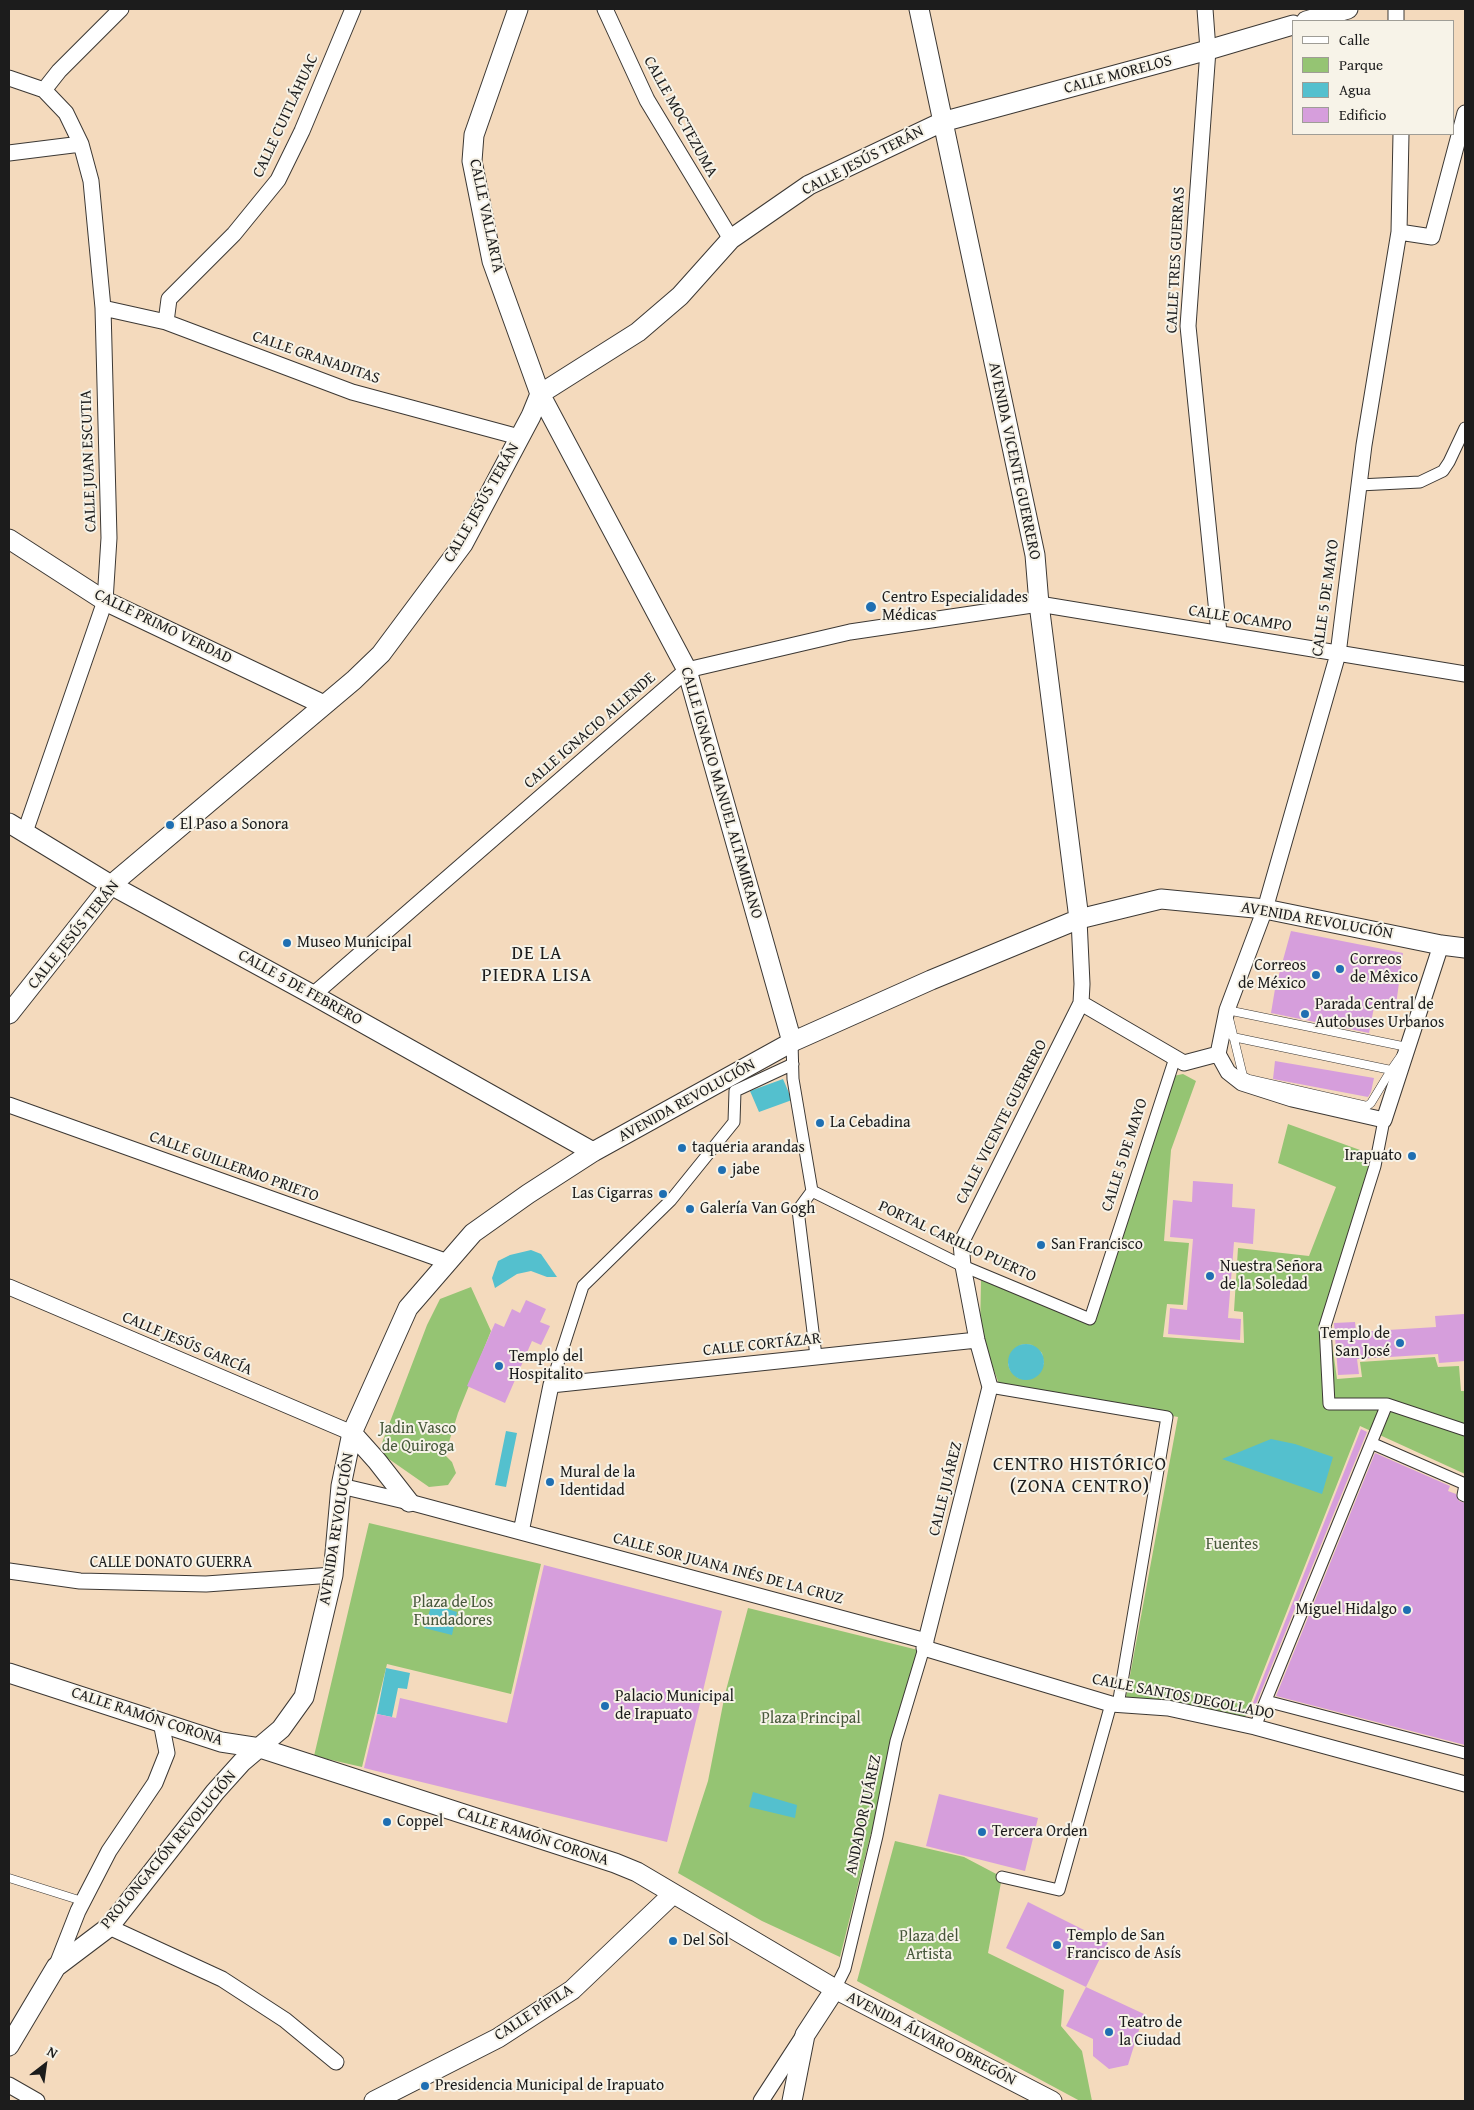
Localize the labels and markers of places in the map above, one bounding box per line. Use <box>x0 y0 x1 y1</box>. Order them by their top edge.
place label: Centro Especialidades Médicas <box>882 588 1028 626</box>
marker: Centro Especialidades Médicas <box>864 600 878 614</box>
place label: El Paso a Sonora <box>180 815 289 835</box>
marker: El Paso a Sonora <box>164 819 176 831</box>
place label: Museo Municipal <box>297 933 412 953</box>
marker: Museo Municipal <box>281 937 293 949</box>
place label: Correos de Mêxico <box>1350 950 1418 988</box>
place label: Correos de México <box>1238 956 1306 994</box>
marker: Correos de Mêxico <box>1334 963 1346 975</box>
marker: Correos de México <box>1310 969 1322 981</box>
place label: Parada Central de Autobuses Urbanos <box>1315 995 1444 1033</box>
marker: Parada Central de Autobuses Urbanos <box>1299 1008 1311 1020</box>
place label: La Cebadina <box>830 1113 911 1133</box>
marker: La Cebadina <box>814 1117 826 1129</box>
place label: taqueria arandas <box>692 1138 805 1158</box>
marker: taqueria arandas <box>676 1142 688 1154</box>
place label: Irapuato <box>1344 1146 1402 1166</box>
marker: Irapuato <box>1406 1150 1418 1162</box>
place label: jabe <box>732 1160 760 1180</box>
marker: jabe <box>716 1164 728 1176</box>
place label: Las Cigarras <box>572 1184 653 1204</box>
marker: Las Cigarras <box>657 1188 669 1200</box>
place label: Galería Van Gogh <box>700 1199 815 1219</box>
marker: Galería Van Gogh <box>684 1203 696 1215</box>
place label: San Francisco <box>1051 1235 1143 1255</box>
marker: San Francisco <box>1035 1239 1047 1251</box>
place label: Nuestra Señora de la Soledad <box>1220 1257 1323 1295</box>
marker: Nuestra Señora de la Soledad <box>1204 1270 1216 1282</box>
place label: Templo de San José <box>1320 1324 1390 1362</box>
marker: Templo de San José <box>1394 1337 1406 1349</box>
place label: Templo del Hospitalito <box>509 1347 583 1385</box>
marker: Templo del Hospitalito <box>493 1360 505 1372</box>
place label: Mural de la Identidad <box>560 1463 635 1501</box>
marker: Mural de la Identidad <box>544 1476 556 1488</box>
place label: Miguel Hidalgo <box>1295 1600 1397 1620</box>
marker: Miguel Hidalgo <box>1401 1604 1413 1616</box>
place label: Palacio Municipal de Irapuato <box>615 1687 734 1725</box>
marker: Palacio Municipal de Irapuato <box>599 1700 611 1712</box>
place label: Coppel <box>397 1812 443 1832</box>
marker: Coppel <box>381 1816 393 1828</box>
place label: Tercera Orden <box>992 1822 1088 1842</box>
marker: Tercera Orden <box>976 1826 988 1838</box>
place label: Templo de San Francisco de Asís <box>1067 1926 1181 1964</box>
place label: Del Sol <box>683 1931 729 1951</box>
marker: Del Sol <box>667 1935 679 1947</box>
marker: Templo de San Francisco de Asís <box>1051 1939 1063 1951</box>
place label: Teatro de la Ciudad <box>1119 2013 1182 2051</box>
marker: Teatro de la Ciudad <box>1103 2026 1115 2038</box>
place label: Presidencia Municipal de Irapuato <box>435 2076 664 2096</box>
marker: Presidencia Municipal de Irapuato <box>419 2080 431 2092</box>

